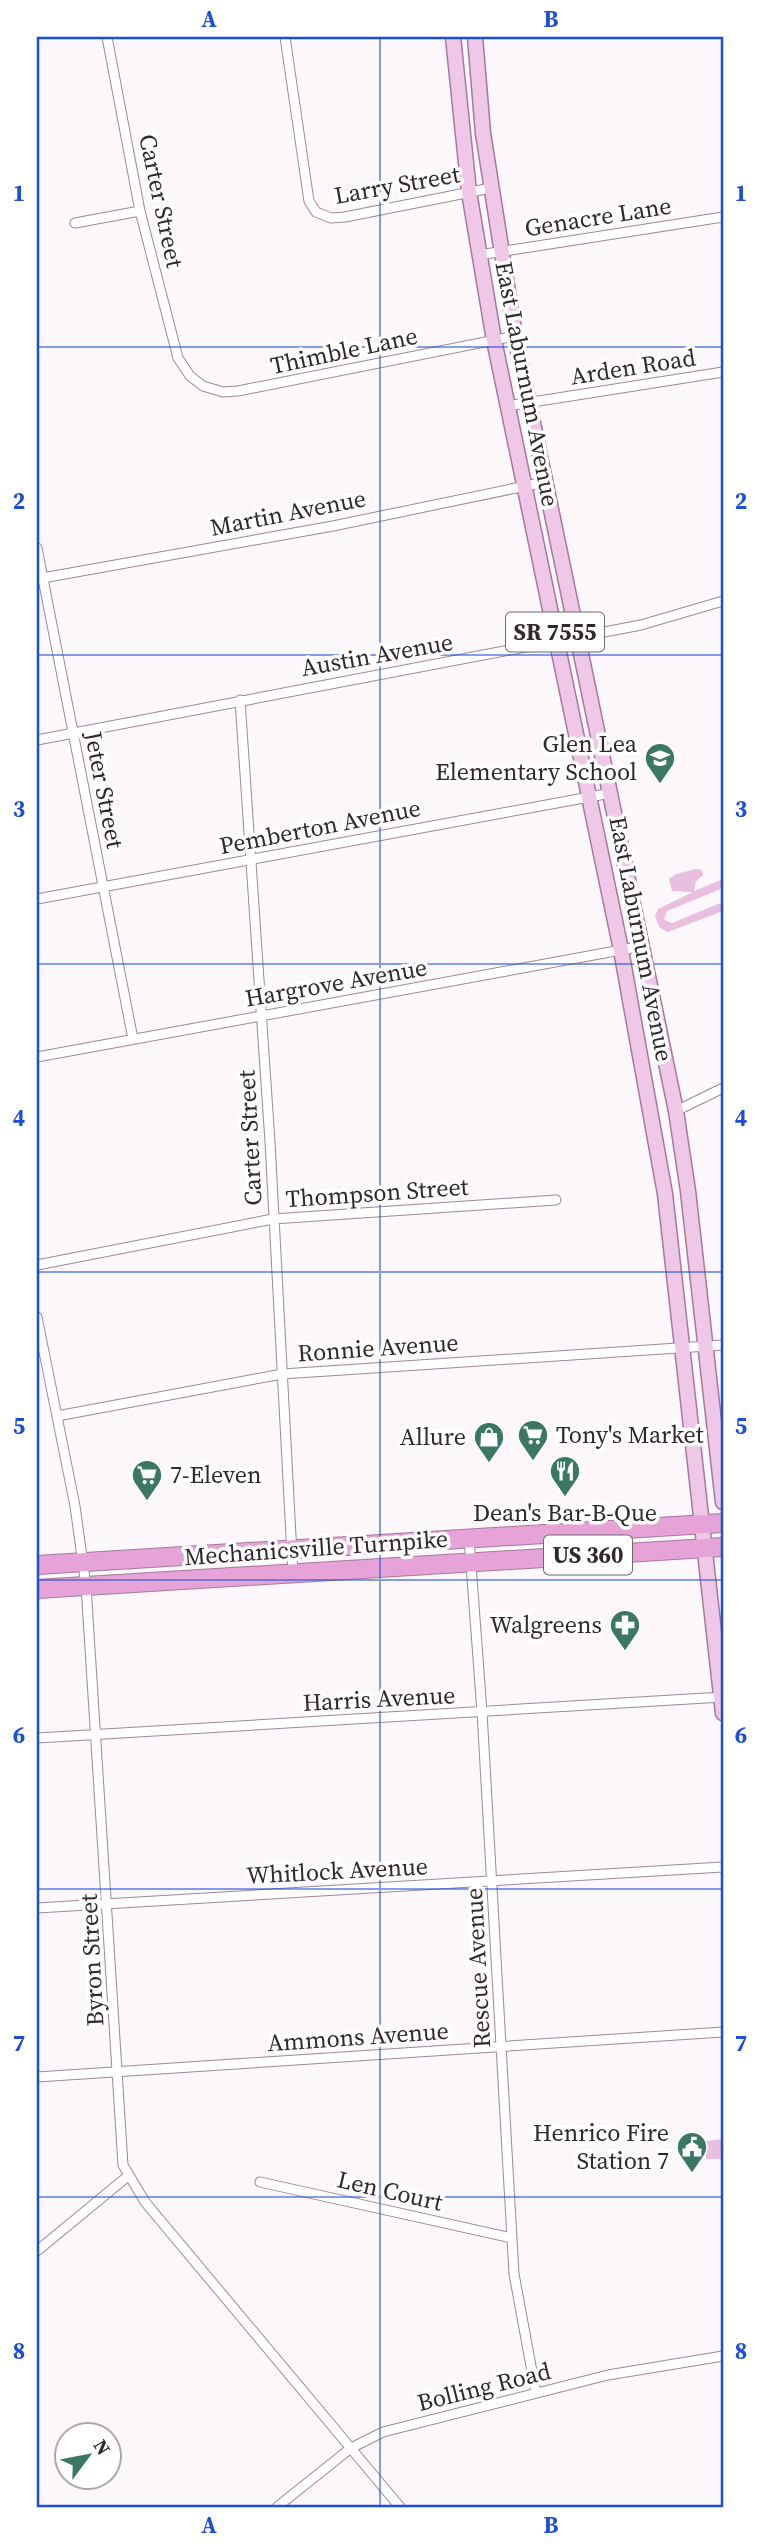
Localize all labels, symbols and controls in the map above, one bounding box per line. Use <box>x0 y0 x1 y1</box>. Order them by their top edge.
text: A <box>201 3 217 35</box>
text: B <box>544 3 559 35</box>
street label: Carter Street <box>131 131 192 271</box>
street label: Larry Street <box>332 157 462 212</box>
text: 1 <box>13 177 25 209</box>
text: 1 <box>735 177 747 209</box>
street label: Genacre Lane <box>522 189 674 244</box>
street label: East Laburnum Avenue <box>488 258 567 509</box>
street label: Thimble Lane <box>267 319 420 382</box>
street label: Arden Road <box>568 340 698 393</box>
street label: Martin Avenue <box>207 481 368 544</box>
text: 2 <box>13 485 25 517</box>
text: 2 <box>735 485 747 517</box>
road number: SR 7555 <box>506 612 604 652</box>
street label: Austin Avenue <box>298 625 455 684</box>
place label: Glen Lea Elementary School <box>435 727 638 788</box>
street label: Jeter Street <box>77 728 132 851</box>
school or university icon: Glen Lea Elementary School <box>643 741 677 785</box>
street label: Pemberton Avenue <box>217 791 423 862</box>
text: 3 <box>13 793 25 825</box>
text: 3 <box>735 793 747 825</box>
street label: East Laburnum Avenue <box>602 813 681 1064</box>
street label: Hargrove Avenue <box>242 950 429 1015</box>
street label: Carter Street <box>229 1069 270 1207</box>
text: 4 <box>13 1102 25 1134</box>
text: 4 <box>735 1102 747 1134</box>
street label: Thompson Street <box>284 1170 470 1215</box>
street label: Ronnie Avenue <box>296 1325 460 1370</box>
text: 5 <box>13 1410 25 1442</box>
text: 5 <box>735 1410 747 1442</box>
supermarket icon: Tony's Market <box>516 1418 550 1462</box>
place label: Tony's Market <box>556 1418 704 1451</box>
place label: Allure <box>400 1420 466 1453</box>
shop icon: Allure <box>472 1420 506 1464</box>
restaurant icon: Dean's Bar-B-Que <box>548 1454 582 1498</box>
supermarket icon: 7-Eleven <box>130 1458 164 1502</box>
place label: 7-Eleven <box>170 1458 262 1491</box>
place label: Dean's Bar-B-Que <box>473 1496 657 1529</box>
street label: Mechanicsville Turnpike <box>183 1522 449 1573</box>
road number: US 360 <box>544 1536 632 1574</box>
place label: Walgreens <box>490 1608 602 1641</box>
pharmacy icon: Walgreens <box>608 1608 642 1652</box>
street label: Harris Avenue <box>302 1678 456 1719</box>
text: 6 <box>13 1719 25 1751</box>
text: 6 <box>735 1719 747 1751</box>
street label: Whitlock Avenue <box>245 1849 429 1892</box>
street label: Rescue Avenue <box>457 1887 498 2049</box>
street label: Byron Street <box>72 1893 111 2027</box>
street label: Ammons Avenue <box>266 2014 450 2059</box>
text: 7 <box>13 2027 25 2059</box>
text: 7 <box>735 2027 747 2059</box>
place label: Henrico Fire Station 7 <box>533 2116 669 2177</box>
public building icon: Henrico Fire Station 7 <box>675 2130 709 2174</box>
street label: Len Court <box>334 2162 446 2219</box>
text: 8 <box>13 2335 25 2367</box>
text: 8 <box>735 2335 747 2367</box>
street label: Bolling Road <box>414 2354 554 2419</box>
north arrow <box>52 2422 122 2492</box>
text: N <box>88 2434 117 2460</box>
text: A <box>201 2509 217 2541</box>
text: B <box>544 2509 559 2541</box>

